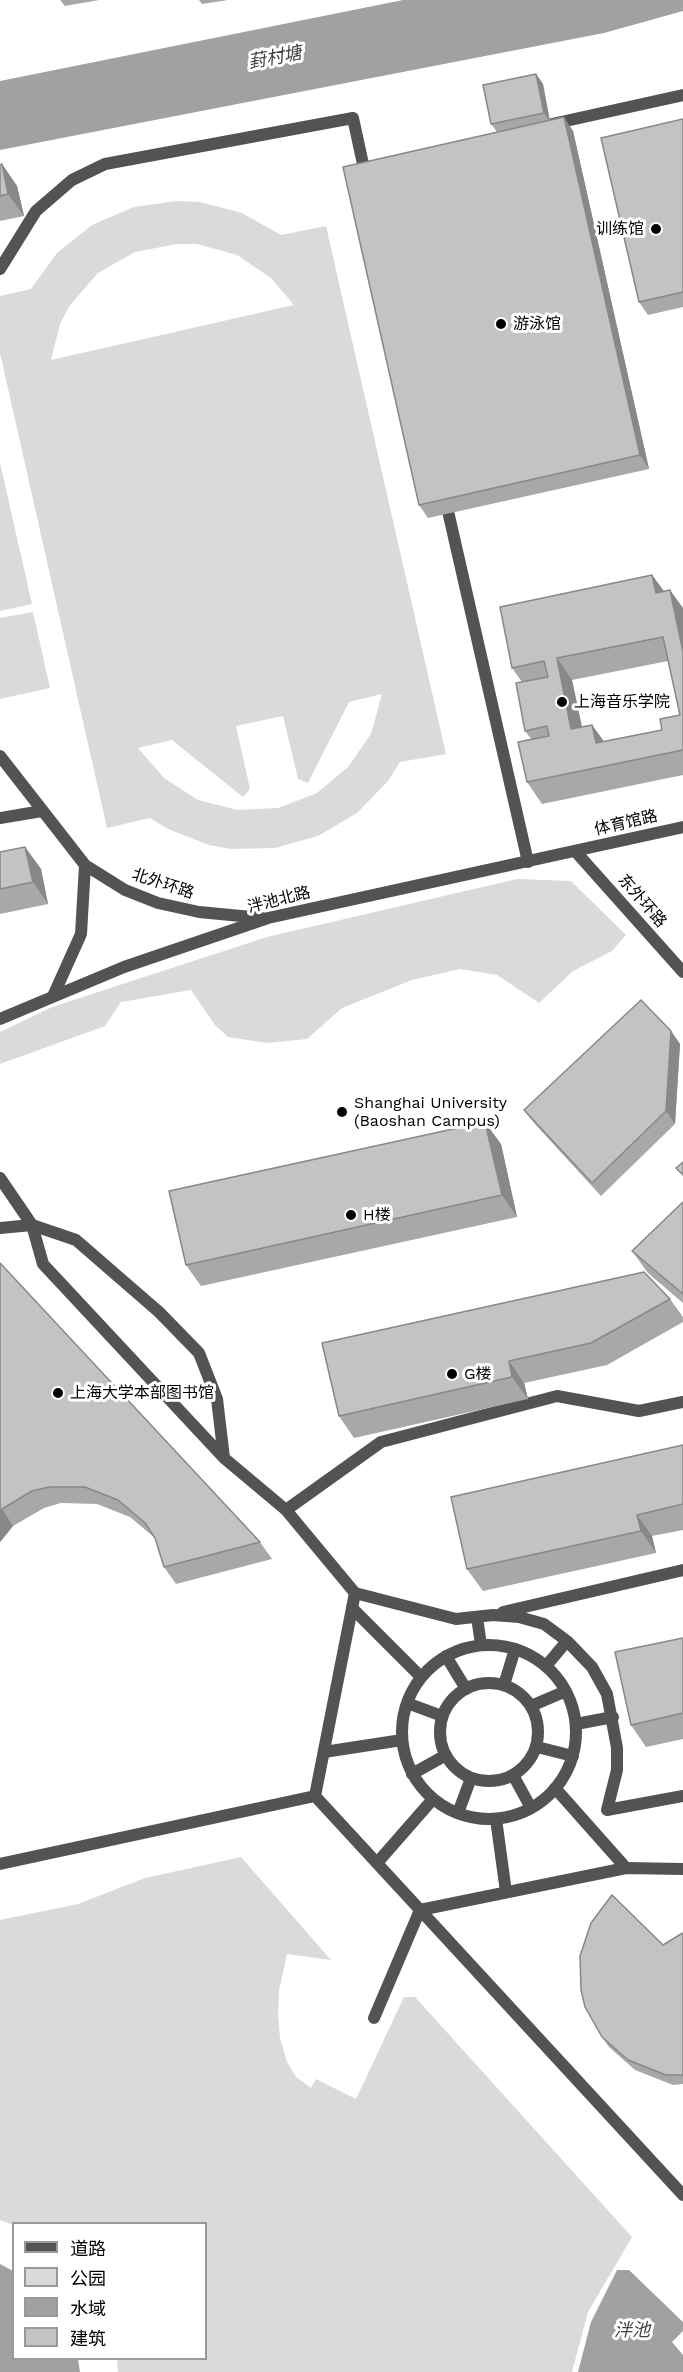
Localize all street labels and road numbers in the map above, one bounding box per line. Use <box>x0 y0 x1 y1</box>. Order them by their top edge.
street label: 体育馆路 <box>593 806 659 840</box>
street label: 北外环路 <box>130 865 196 903</box>
street label: 东外环路 <box>614 871 670 931</box>
street label: 泮池北路 <box>246 883 312 917</box>

